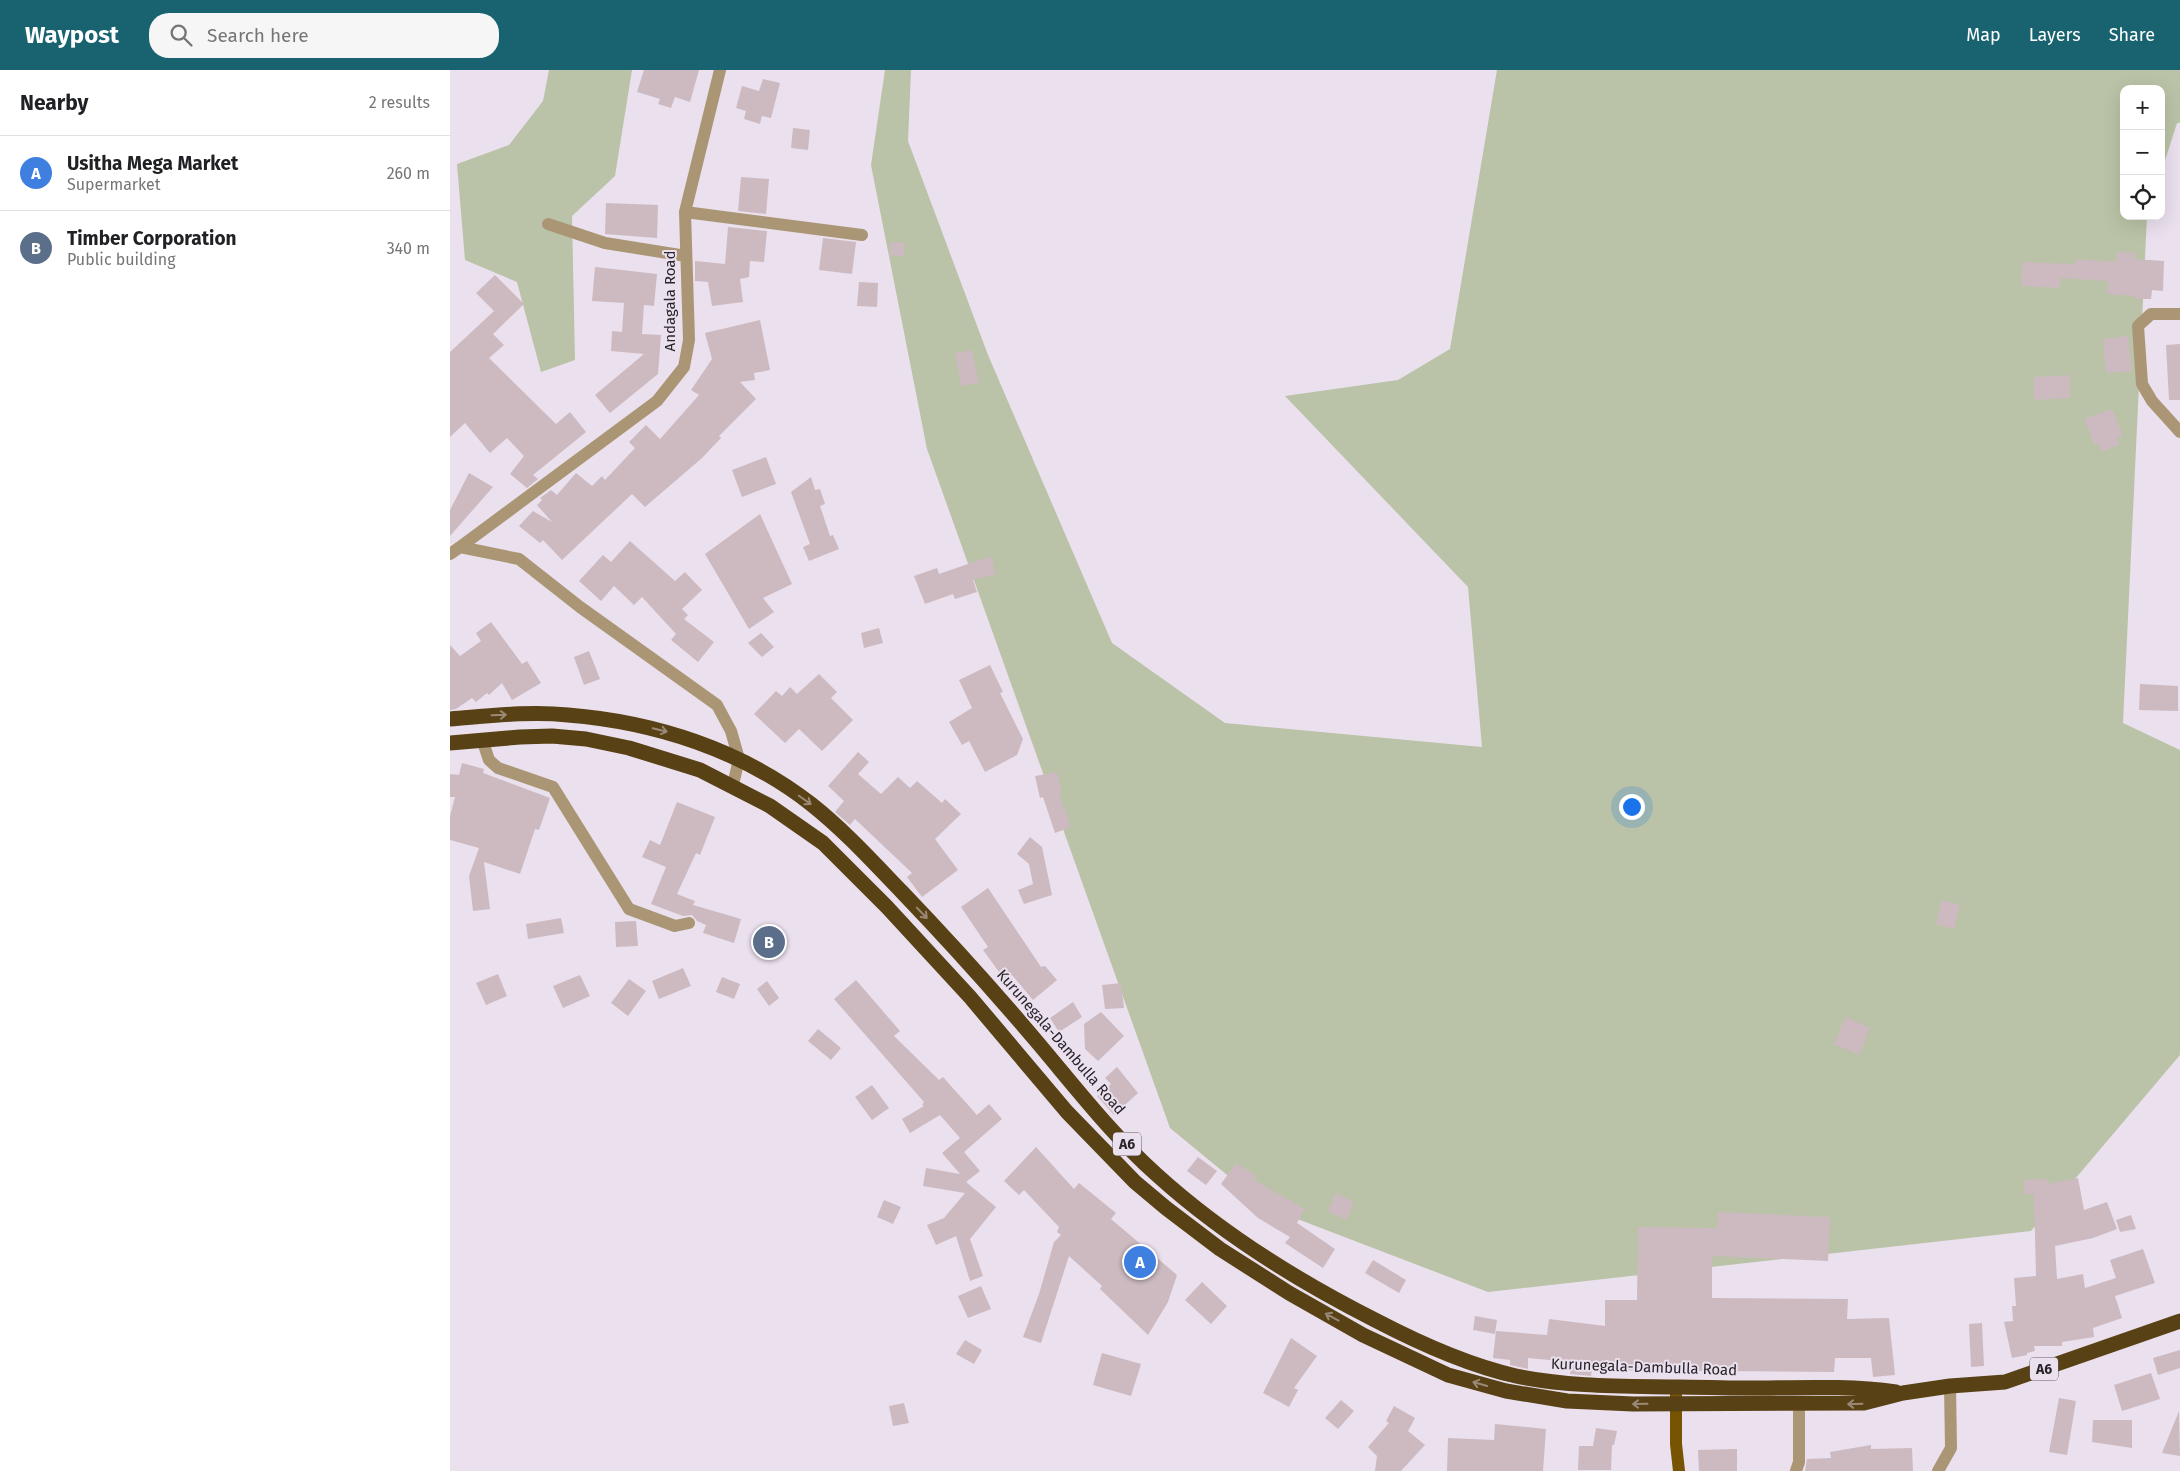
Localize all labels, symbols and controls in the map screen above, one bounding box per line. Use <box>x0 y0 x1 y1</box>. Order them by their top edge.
search box <box>149 13 499 58</box>
text: Waypost <box>25 21 119 49</box>
icon: search <box>167 21 195 49</box>
text: Search here <box>207 24 309 47</box>
text: Map <box>1966 24 2001 46</box>
text: Layers <box>2029 24 2081 46</box>
text: Share <box>2109 24 2155 46</box>
map controls <box>2120 85 2165 220</box>
button: + <box>2120 85 2165 130</box>
text: Nearby <box>20 90 88 116</box>
text: 2 results <box>369 93 430 112</box>
button: − <box>2120 130 2165 175</box>
text: Usitha Mega Market <box>67 152 238 175</box>
text: A <box>31 164 41 183</box>
text: 260 m <box>387 164 430 183</box>
text: Supermarket <box>67 175 161 194</box>
button: locate <box>2120 175 2165 220</box>
text: Timber Corporation <box>67 227 236 250</box>
text: B <box>31 239 41 258</box>
text: 340 m <box>387 239 430 258</box>
text: Public building <box>67 250 175 269</box>
street label: Andagala Road <box>661 251 679 351</box>
one-way arrow <box>490 711 506 720</box>
one-way arrow <box>651 726 667 735</box>
your location <box>1619 794 1645 820</box>
one-way arrow <box>798 795 812 805</box>
one-way arrow <box>916 906 928 919</box>
pin: B <box>753 923 785 961</box>
street label: Kurunegala-Dambulla Road <box>993 966 1129 1118</box>
road number: A6 <box>1113 1132 1141 1156</box>
pin: A <box>1124 1243 1156 1281</box>
one-way arrow <box>1325 1312 1340 1321</box>
street label: Kurunegala-Dambulla Road <box>1551 1355 1737 1379</box>
road number: A6 <box>2030 1358 2058 1380</box>
one-way arrow <box>1472 1379 1488 1388</box>
one-way arrow <box>1633 1399 1649 1409</box>
one-way arrow <box>1848 1399 1864 1408</box>

